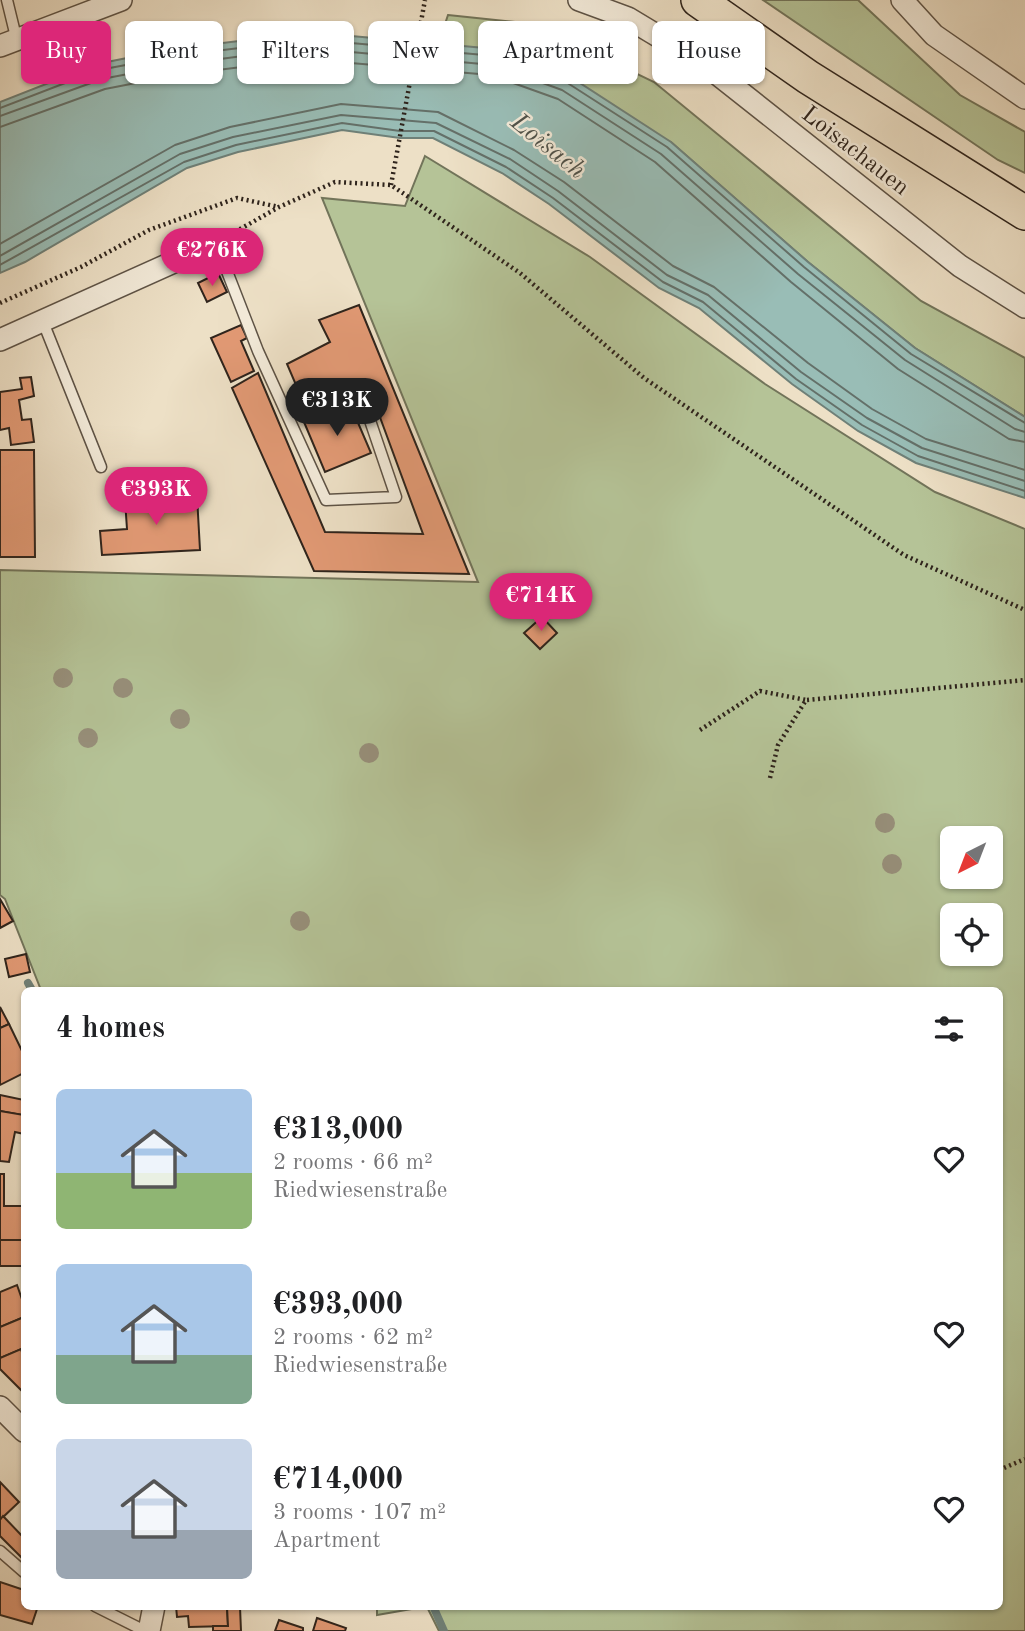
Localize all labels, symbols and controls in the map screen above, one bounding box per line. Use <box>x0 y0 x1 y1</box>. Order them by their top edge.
chip: Buy <box>21 21 111 84</box>
chip: Rent <box>125 21 223 84</box>
chip: Filters <box>237 21 354 84</box>
chip: New <box>368 21 464 84</box>
chip: Apartment <box>478 21 638 84</box>
chip: House <box>652 21 765 84</box>
street label: Loisachauen <box>797 102 913 201</box>
water label: Loisach <box>505 108 590 184</box>
pin: €276K <box>163 229 261 288</box>
text: €276K <box>176 239 248 262</box>
pin: €313K <box>288 378 386 438</box>
text: €313K <box>301 389 373 412</box>
pin: €393K <box>107 468 205 527</box>
text: €393K <box>120 478 192 501</box>
pin: €714K <box>492 574 590 633</box>
text: €714K <box>505 584 577 607</box>
north arrow <box>940 826 1003 889</box>
map controls <box>940 826 1003 966</box>
button: locate <box>940 903 1003 966</box>
icon: filters <box>930 1010 968 1048</box>
text: 4 homes <box>56 1014 165 1044</box>
text: €313,000 <box>273 1115 403 1145</box>
icon: home <box>112 1117 196 1201</box>
icon: heart <box>930 1140 968 1178</box>
text: 2 rooms · 66 m² <box>273 1151 433 1174</box>
text: Riedwiesenstraße <box>273 1179 447 1202</box>
text: €393,000 <box>273 1290 403 1320</box>
icon: home <box>112 1292 196 1376</box>
icon: heart <box>930 1315 968 1353</box>
text: 2 rooms · 62 m² <box>273 1326 433 1349</box>
text: Riedwiesenstraße <box>273 1354 447 1377</box>
text: €714,000 <box>273 1465 403 1495</box>
icon: home <box>112 1467 196 1551</box>
icon: heart <box>930 1490 968 1528</box>
text: 3 rooms · 107 m² <box>273 1501 446 1524</box>
text: Apartment <box>273 1529 381 1552</box>

